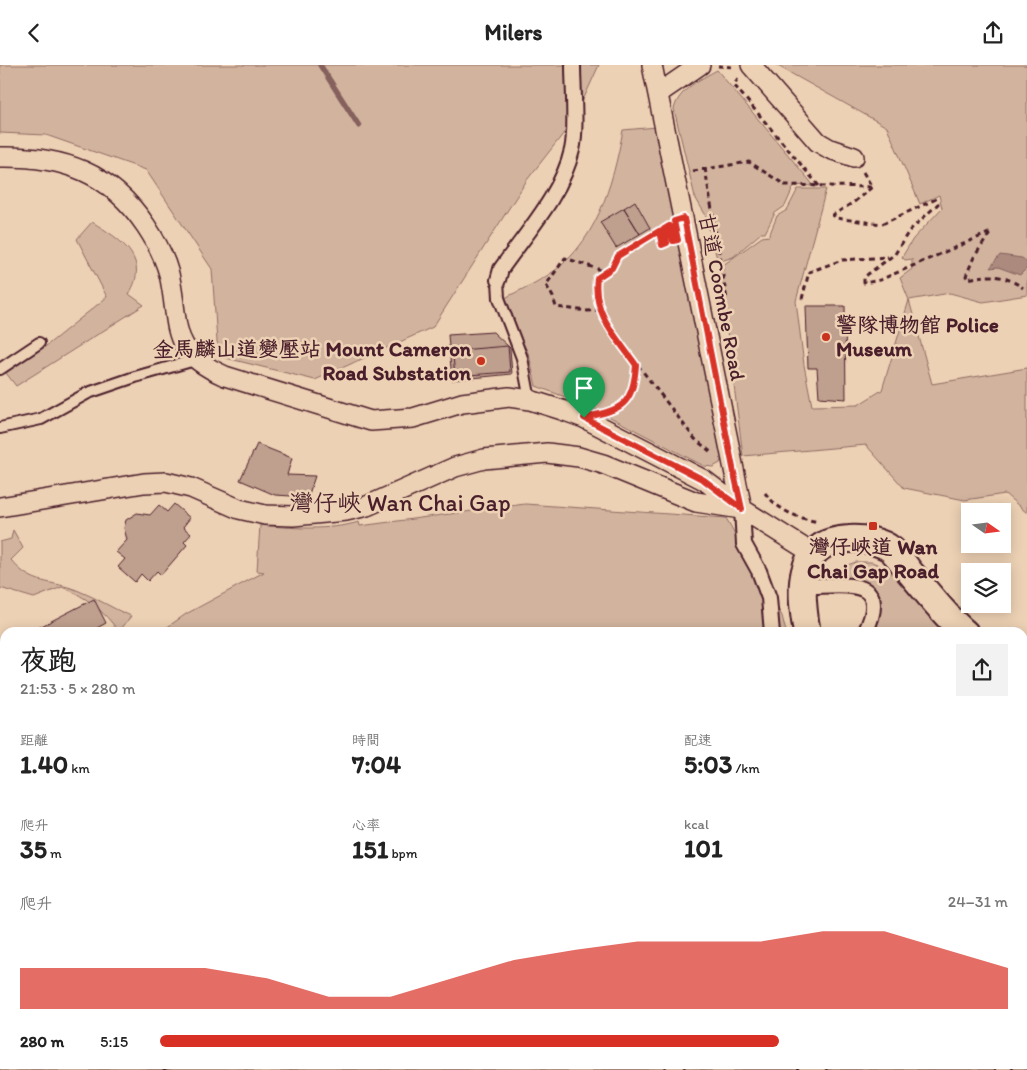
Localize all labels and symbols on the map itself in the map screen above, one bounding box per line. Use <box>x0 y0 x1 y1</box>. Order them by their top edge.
street label: 甘道 Coombe Road <box>694 211 751 383</box>
place label: 警隊博物館 Police Museum <box>836 312 999 361</box>
marker: 警隊博物館 Police Museum <box>820 331 832 343</box>
place label: 金馬麟山道變壓站 Mount Cameron Road Substation <box>153 336 472 385</box>
marker: 金馬麟山道變壓站 Mount Cameron Road Substation <box>475 355 487 367</box>
pin <box>563 367 605 418</box>
district label: 灣仔峽 Wan Chai Gap <box>289 488 511 517</box>
north arrow <box>961 503 1011 553</box>
marker: 灣仔峽道 Wan Chai Gap Road <box>867 520 879 532</box>
place label: 灣仔峽道 Wan Chai Gap Road <box>807 534 939 584</box>

